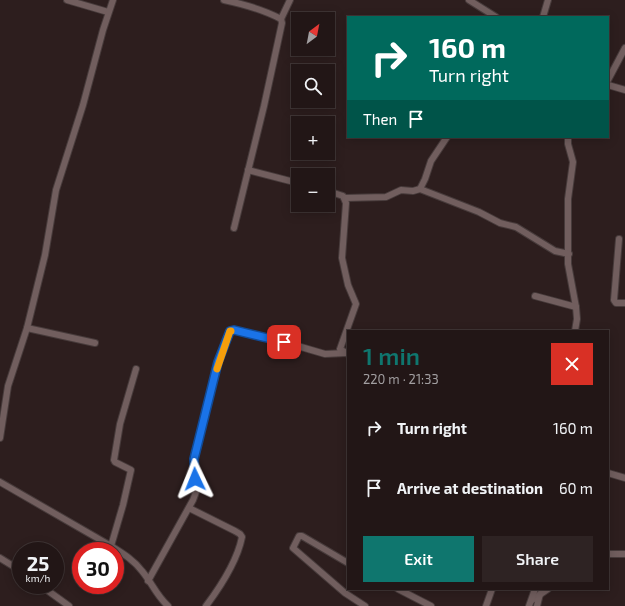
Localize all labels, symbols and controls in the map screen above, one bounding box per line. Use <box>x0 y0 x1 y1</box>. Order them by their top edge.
north arrow <box>291 12 335 56</box>
map controls <box>291 12 335 212</box>
text: 160 m <box>429 30 506 64</box>
icon: right <box>363 32 415 84</box>
button: search <box>291 64 335 108</box>
text: Turn right <box>429 64 509 86</box>
icon: arrive <box>405 108 427 130</box>
text: Then <box>363 110 397 128</box>
button: + <box>291 116 335 160</box>
button: − <box>291 168 335 212</box>
pin <box>267 325 301 359</box>
icon: arrive <box>273 331 295 353</box>
text: 1 min <box>363 341 420 370</box>
button: close <box>551 343 593 385</box>
text: 220 m · 21:33 <box>363 371 439 387</box>
icon: right <box>363 417 385 439</box>
text: Turn right <box>397 419 467 437</box>
text: 160 m <box>553 419 593 437</box>
position arrow <box>174 458 216 500</box>
icon: arrive <box>363 477 385 499</box>
text: Arrive at destination <box>397 479 543 497</box>
text: 60 m <box>559 479 593 497</box>
button: Exit <box>363 536 474 582</box>
button: Share <box>482 536 593 582</box>
speed limit sign: 30 <box>72 542 124 594</box>
text: 25 <box>27 551 49 575</box>
text: km/h <box>26 572 50 584</box>

